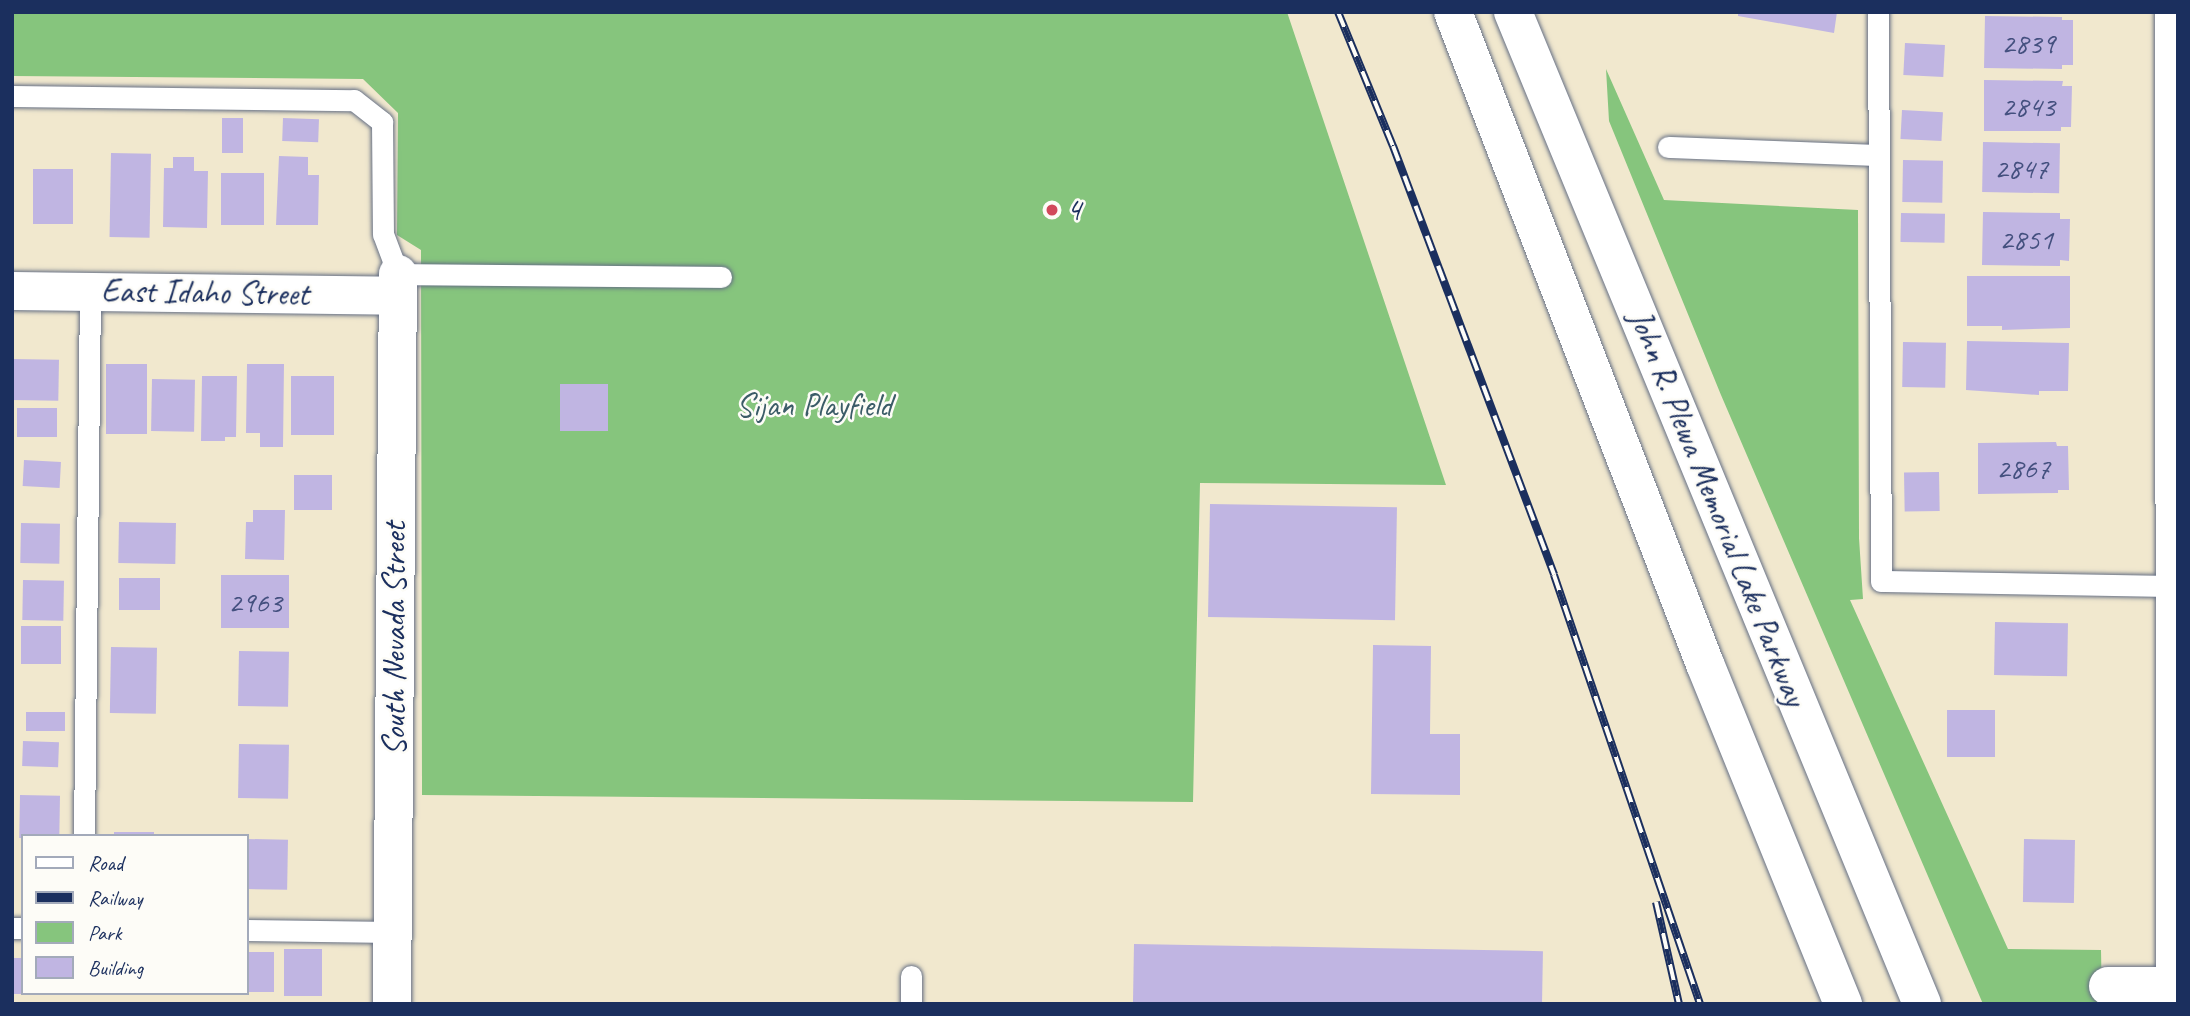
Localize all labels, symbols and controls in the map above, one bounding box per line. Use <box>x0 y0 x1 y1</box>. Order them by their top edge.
house number: 2839 <box>2001 25 2055 61</box>
house number: 2843 <box>2001 88 2055 124</box>
house number: 2847 <box>1994 150 2048 186</box>
place label: 4 <box>1066 190 1081 230</box>
marker: 4 <box>1044 202 1060 218</box>
house number: 2851 <box>1999 221 2053 257</box>
street label: East Idaho Street <box>100 271 310 315</box>
street label: John R. Plewa Memorial Lake Parkway <box>1619 303 1815 713</box>
park label: Sijan Playfield <box>736 386 892 426</box>
house number: 2867 <box>1996 450 2050 486</box>
street label: South Nevada Street <box>375 522 415 756</box>
house number: 2963 <box>228 584 282 620</box>
legend <box>21 834 248 995</box>
text: Road <box>88 850 123 876</box>
text: Railway <box>88 885 142 911</box>
text: Park <box>88 920 121 946</box>
text: Building <box>88 955 143 981</box>

